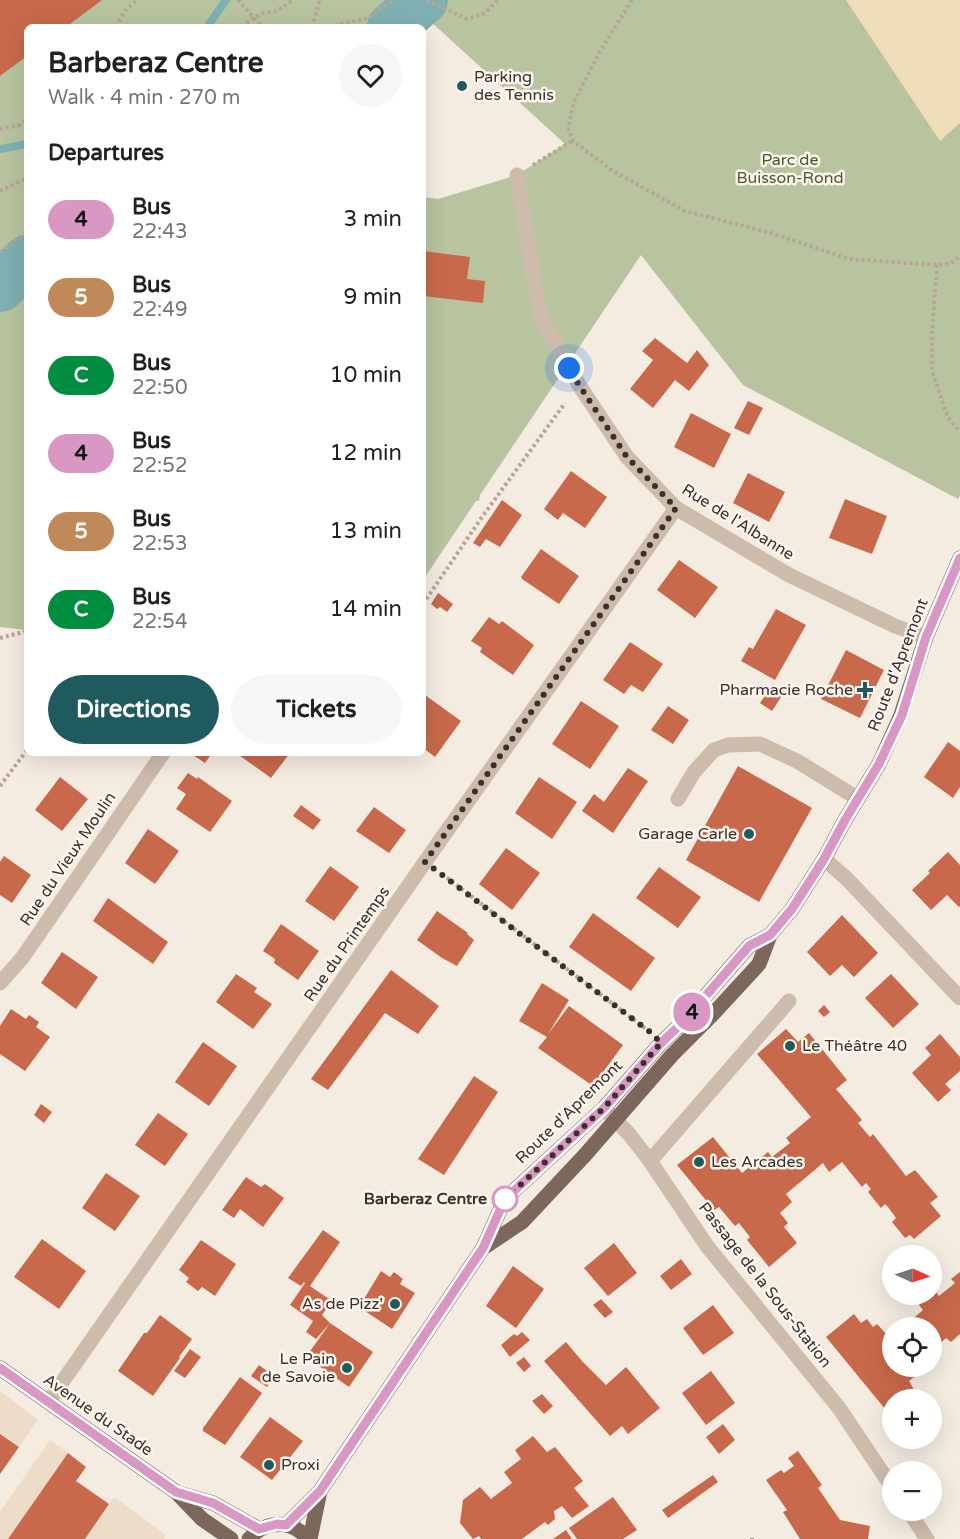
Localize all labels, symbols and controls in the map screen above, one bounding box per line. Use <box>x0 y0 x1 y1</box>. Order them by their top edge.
button: heart <box>339 44 402 107</box>
text: Barberaz Centre <box>48 46 264 80</box>
place label: Parking des Tennis <box>474 67 554 105</box>
marker: Parking des Tennis <box>455 79 469 93</box>
text: Walk · 4 min · 270 m <box>48 86 240 110</box>
text: Departures <box>48 140 164 166</box>
park label: Parc de Buisson-Rond <box>736 150 844 188</box>
text: Bus <box>132 194 171 220</box>
text: 3 min <box>343 206 402 232</box>
text: 4 <box>74 207 88 232</box>
text: 22:43 <box>132 220 187 244</box>
text: Bus <box>132 272 171 298</box>
text: 9 min <box>343 284 402 310</box>
text: 5 <box>74 285 88 310</box>
text: 22:49 <box>132 298 187 322</box>
text: Bus <box>132 350 171 376</box>
your location <box>554 353 584 383</box>
text: 10 min <box>330 362 402 388</box>
text: C <box>74 363 88 388</box>
text: 22:50 <box>132 376 187 400</box>
text: Bus <box>132 428 171 454</box>
text: 12 min <box>330 440 402 466</box>
text: 4 <box>74 441 88 466</box>
text: 22:52 <box>132 454 187 478</box>
street label: Rue de l'Albanne <box>678 479 798 565</box>
text: Bus <box>132 506 171 532</box>
text: 13 min <box>330 518 402 544</box>
text: 5 <box>74 519 88 544</box>
text: 22:53 <box>132 532 187 556</box>
text: Bus <box>132 584 171 610</box>
text: 14 min <box>330 596 402 622</box>
street label: Route d'Apremont <box>863 596 933 734</box>
text: C <box>74 597 88 622</box>
text: 22:54 <box>132 610 187 634</box>
button: Directions <box>48 675 219 744</box>
button: Tickets <box>231 675 402 744</box>
place label: Pharmacie Roche <box>720 680 853 700</box>
marker: Pharmacie Roche <box>858 683 872 697</box>
street label: Rue du Vieux Moulin <box>16 788 120 930</box>
place label: Garage Carle <box>638 824 737 844</box>
marker: Garage Carle <box>742 827 756 841</box>
street label: Rue du Printemps <box>300 882 394 1006</box>
line badge: 4 <box>672 992 712 1032</box>
text: 4 <box>685 1000 699 1025</box>
place label: Le Théâtre 40 <box>802 1036 907 1056</box>
marker: Le Théâtre 40 <box>783 1039 797 1053</box>
street label: Route d'Apremont <box>511 1056 627 1168</box>
place label: Les Arcades <box>711 1152 803 1172</box>
marker: Les Arcades <box>692 1155 706 1169</box>
marker: Barberaz Centre <box>492 1186 518 1212</box>
place label: Barberaz Centre <box>364 1189 487 1209</box>
street label: Passage de la Sous-Station <box>694 1198 836 1372</box>
north arrow <box>882 1245 942 1305</box>
map controls <box>882 1245 942 1521</box>
place label: As de Pizz' <box>302 1294 383 1314</box>
marker: As de Pizz' <box>388 1297 402 1311</box>
button: locate <box>882 1317 942 1377</box>
place label: Le Pain de Savoie <box>262 1349 335 1387</box>
marker: Le Pain de Savoie <box>340 1361 354 1375</box>
street label: Avenue du Stade <box>39 1370 157 1460</box>
button: + <box>882 1389 942 1449</box>
place label: Proxi <box>281 1455 320 1475</box>
marker: Proxi <box>262 1458 276 1472</box>
button: − <box>882 1461 942 1521</box>

